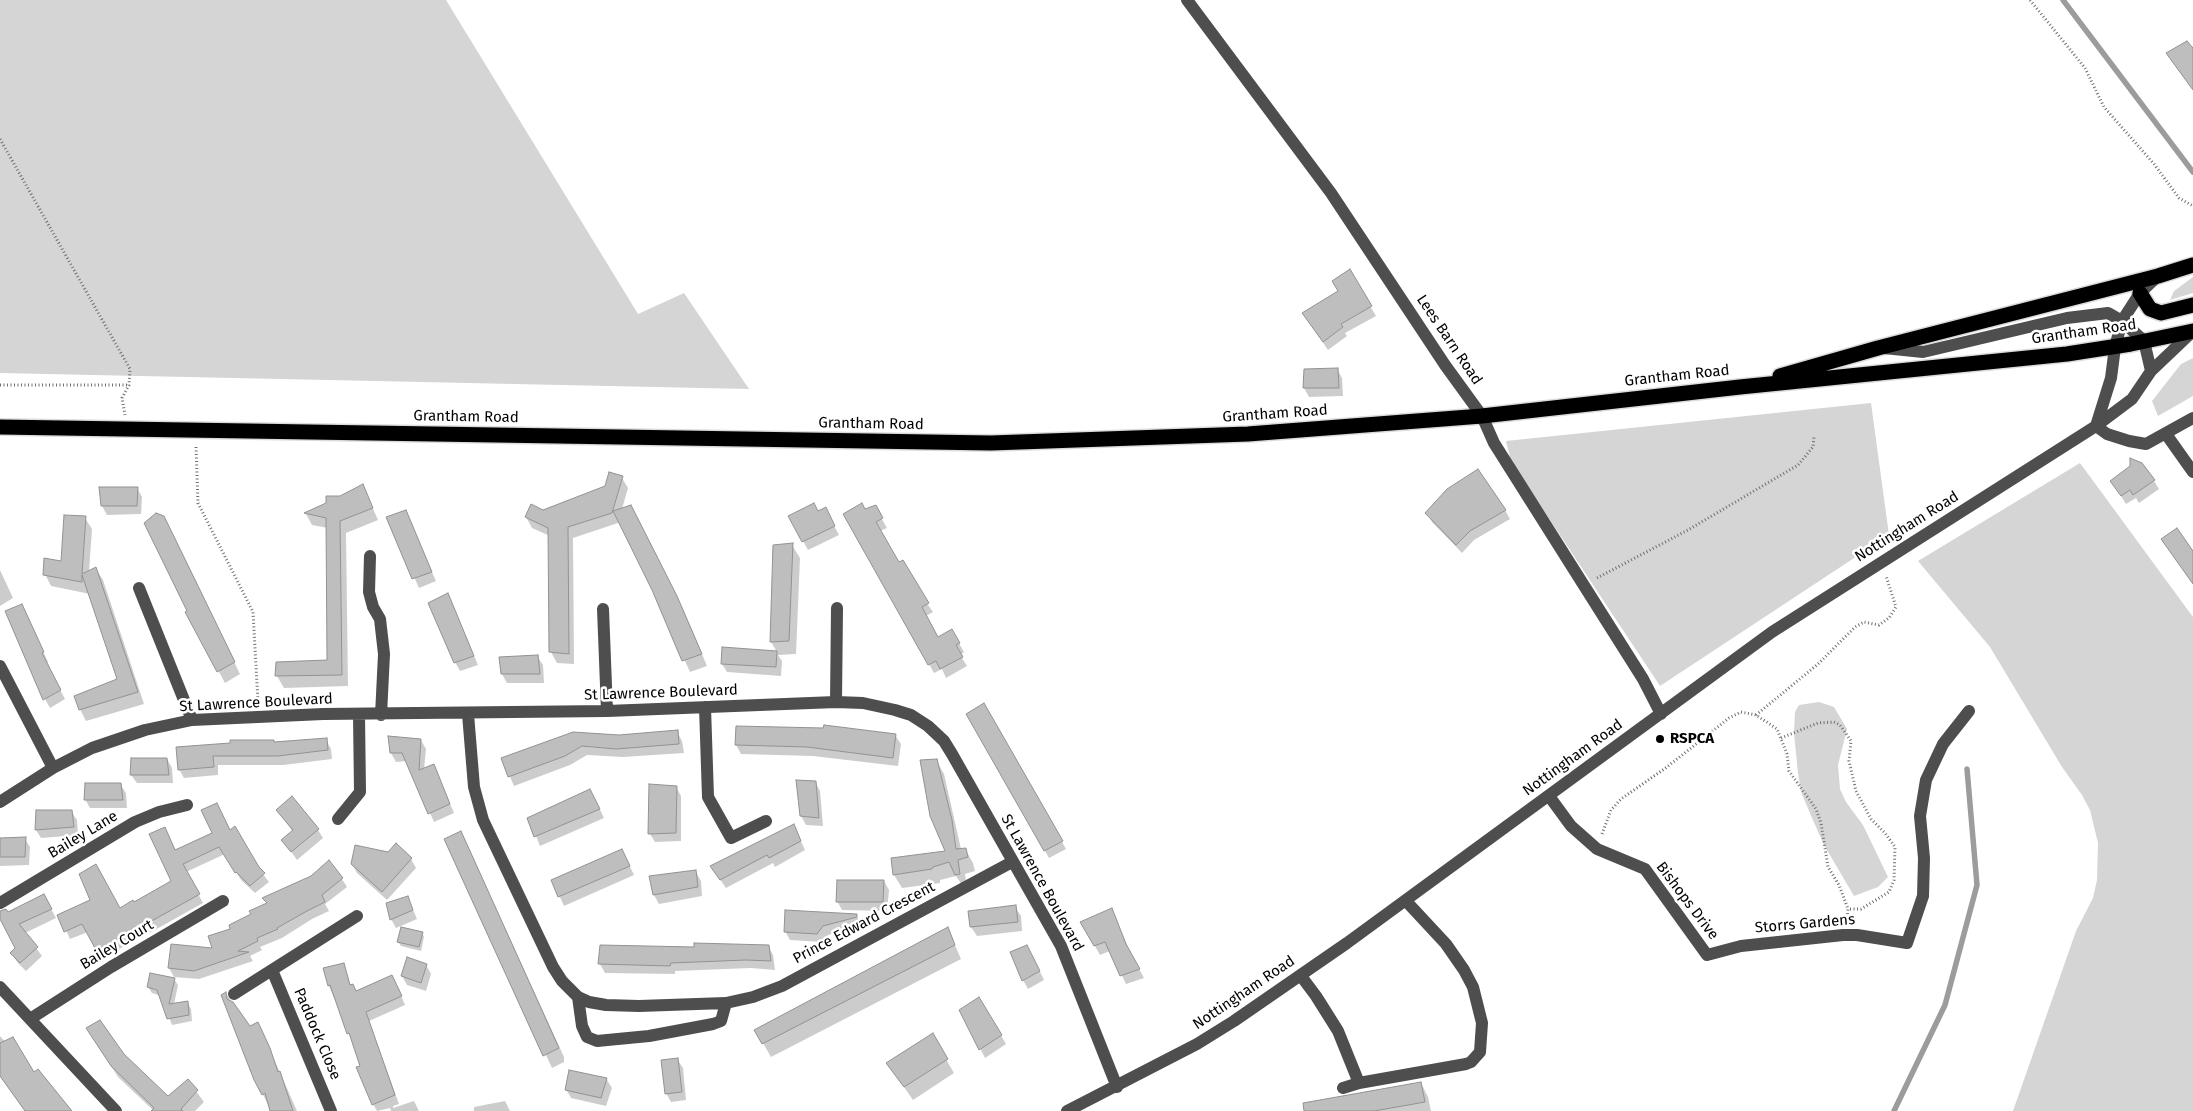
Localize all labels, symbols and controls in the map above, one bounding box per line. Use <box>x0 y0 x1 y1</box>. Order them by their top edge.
street label: Lees Barn Road <box>1412 292 1486 388</box>
street label: Grantham Road <box>2031 316 2137 348</box>
street label: Grantham Road <box>1624 362 1730 390</box>
street label: Grantham Road <box>1222 401 1328 427</box>
street label: Grantham Road <box>413 407 519 427</box>
street label: Grantham Road <box>818 414 924 434</box>
street label: Nottingham Road <box>1852 488 1962 566</box>
street label: St Lawrence Boulevard <box>584 681 738 705</box>
street label: St Lawrence Boulevard <box>179 690 333 716</box>
street label: Nottingham Road <box>1520 716 1626 800</box>
place label: RSPCA <box>1670 730 1714 748</box>
marker: RSPCA <box>1654 733 1666 745</box>
street label: Bailey Lane <box>45 807 121 863</box>
street label: St Lawrence Boulevard <box>997 811 1087 955</box>
street label: Bishops Drive <box>1652 858 1722 944</box>
street label: Prince Edward Crescent <box>790 878 938 968</box>
street label: Storrs Gardens <box>1754 911 1856 937</box>
street label: Bailey Court <box>77 916 157 974</box>
street label: Nottingham Road <box>1190 952 1298 1034</box>
street label: Paddock Close <box>290 985 344 1083</box>

